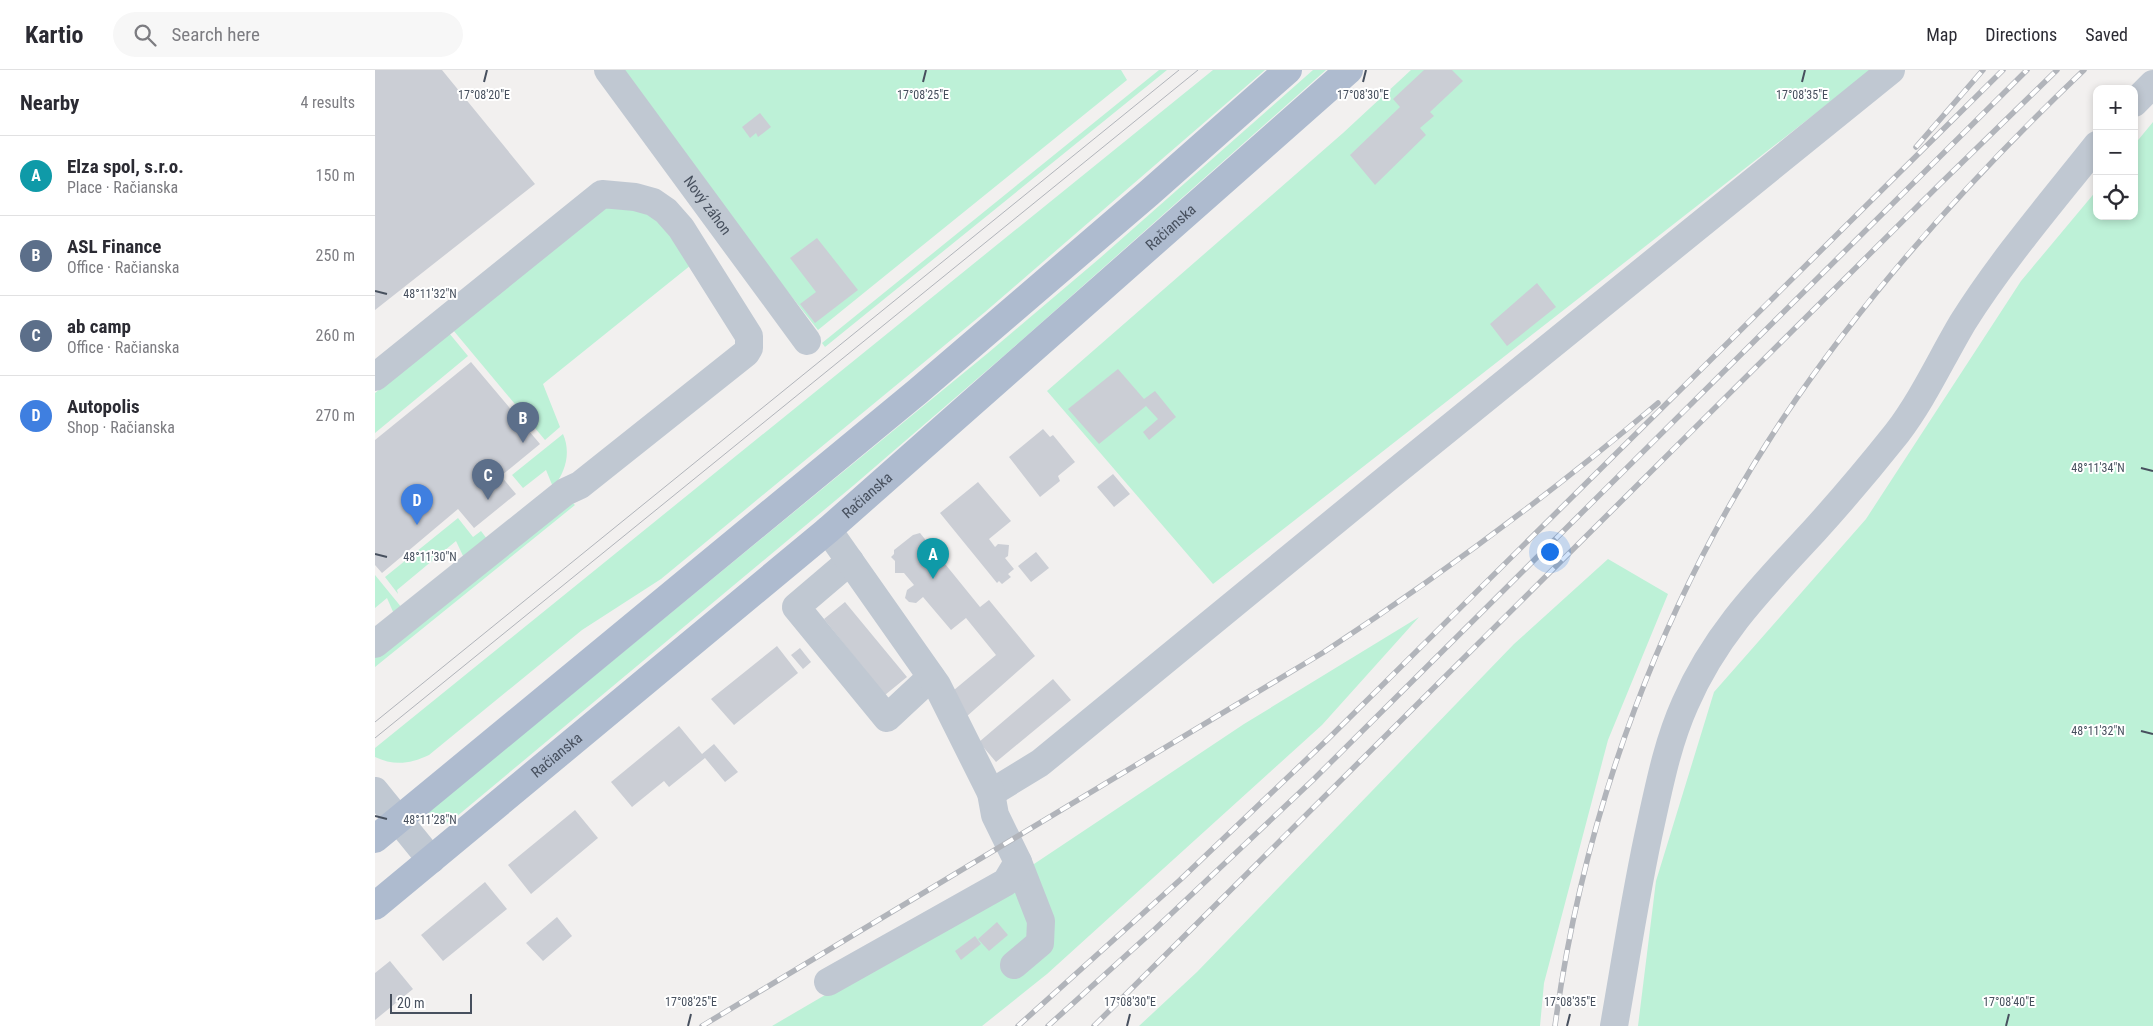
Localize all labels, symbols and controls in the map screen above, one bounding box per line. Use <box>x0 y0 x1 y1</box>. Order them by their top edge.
search box <box>113 12 463 57</box>
text: Kartio <box>25 21 83 49</box>
icon: search <box>131 21 159 49</box>
text: Search here <box>171 23 260 46</box>
text: Map <box>1926 24 1957 45</box>
text: Directions <box>1985 24 2057 45</box>
text: Saved <box>2085 24 2128 45</box>
map controls <box>2093 85 2138 220</box>
button: + <box>2093 85 2138 130</box>
text: 17°08'20"E <box>458 88 510 102</box>
text: 17°08'25"E <box>897 88 949 102</box>
text: 17°08'30"E <box>1337 88 1389 102</box>
text: 17°08'35"E <box>1776 88 1828 102</box>
text: Nearby <box>20 91 79 115</box>
text: 4 results <box>300 93 355 112</box>
button: − <box>2093 130 2138 175</box>
text: Elza spol, s.r.o. <box>67 155 184 178</box>
text: A <box>31 166 41 185</box>
text: 150 m <box>316 166 355 185</box>
street label: Nový záhon <box>680 172 735 238</box>
button: locate <box>2093 175 2138 220</box>
text: Place · Račianska <box>67 178 178 197</box>
street label: Račianska <box>1142 200 1200 254</box>
text: ASL Finance <box>67 235 161 258</box>
text: B <box>32 246 40 265</box>
text: 250 m <box>316 246 355 265</box>
text: Office · Račianska <box>67 258 179 277</box>
text: 48°11'32"N <box>403 287 457 301</box>
text: ab camp <box>67 315 131 338</box>
text: C <box>31 326 41 345</box>
text: 260 m <box>316 326 355 345</box>
text: Office · Račianska <box>67 338 179 357</box>
text: Autopolis <box>67 395 140 418</box>
pin: B <box>507 402 539 443</box>
text: D <box>31 406 41 425</box>
text: 270 m <box>316 406 355 425</box>
text: Shop · Račianska <box>67 418 175 437</box>
pin: C <box>472 459 504 500</box>
text: 48°11'34"N <box>2071 461 2125 475</box>
street label: Račianska <box>838 469 896 522</box>
pin: D <box>401 484 433 525</box>
pin: A <box>917 538 949 579</box>
your location <box>1537 539 1563 565</box>
text: 48°11'30"N <box>403 550 457 564</box>
text: 48°11'32"N <box>2071 724 2125 738</box>
street label: Račianska <box>527 729 586 782</box>
text: 48°11'28"N <box>403 813 457 827</box>
scale bar <box>390 991 473 1014</box>
text: 20 m <box>397 995 425 1011</box>
text: 17°08'25"E <box>665 995 717 1009</box>
text: 17°08'30"E <box>1104 995 1156 1009</box>
text: 17°08'35"E <box>1544 995 1596 1009</box>
text: 17°08'40"E <box>1983 995 2035 1009</box>

